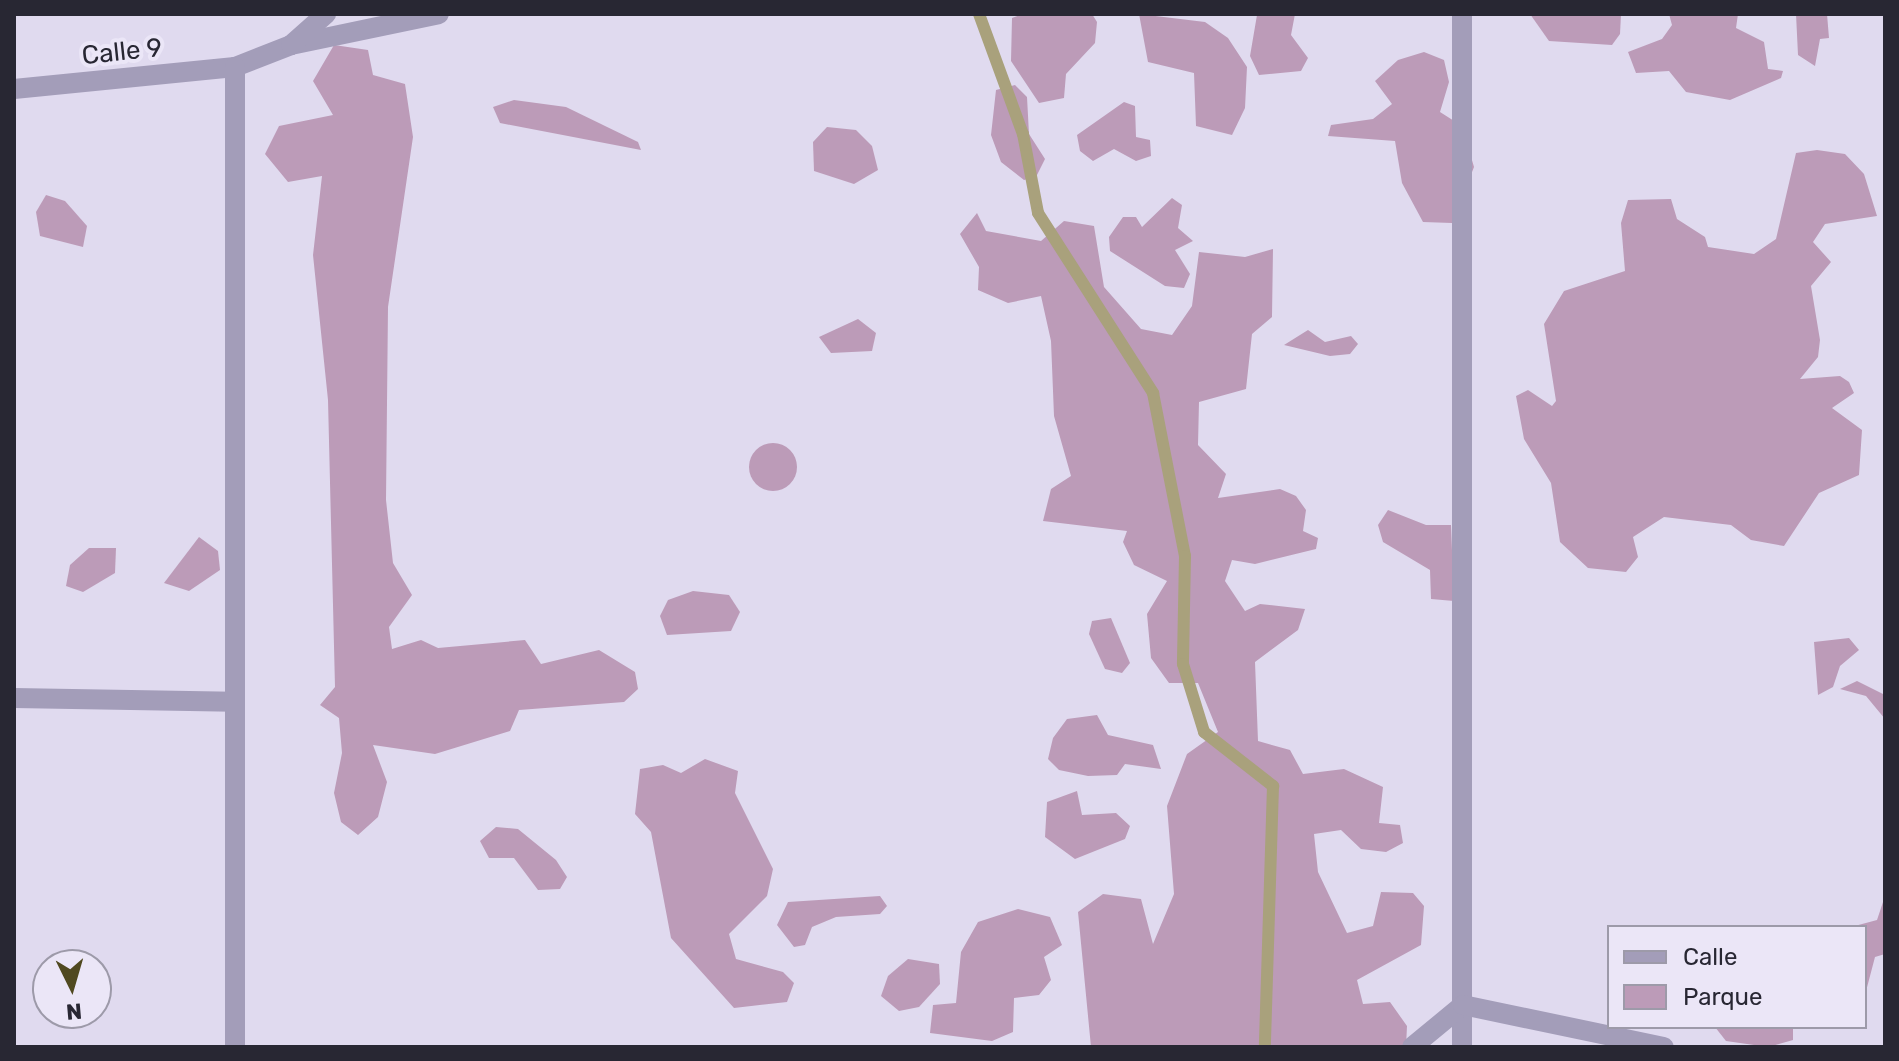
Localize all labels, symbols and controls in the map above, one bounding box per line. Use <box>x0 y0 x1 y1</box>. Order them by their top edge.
street label: Calle 9 <box>80 32 164 72</box>
legend <box>1607 925 1867 1029</box>
text: Calle <box>1683 943 1737 971</box>
north arrow <box>32 949 112 1029</box>
text: Parque <box>1683 983 1762 1011</box>
text: N <box>65 997 83 1026</box>

